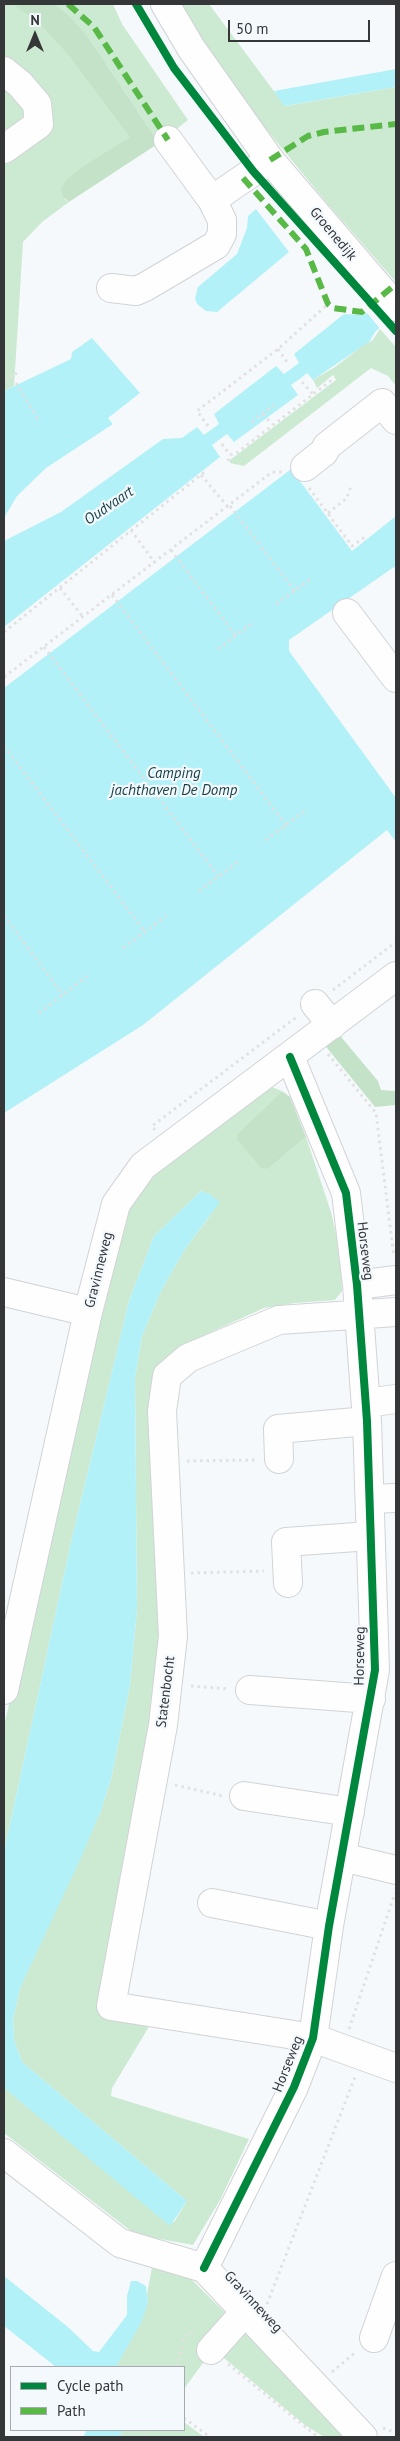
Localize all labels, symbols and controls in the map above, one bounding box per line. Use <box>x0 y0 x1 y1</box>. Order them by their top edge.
north arrow <box>10 10 60 60</box>
scale bar <box>230 10 372 42</box>
text: N <box>30 11 40 29</box>
text: 50 m <box>236 19 269 38</box>
street label: Groenedijk <box>306 204 360 264</box>
water label: Oudvaart <box>81 483 137 529</box>
water label: Camping jachthaven De Domp <box>111 765 237 800</box>
street label: Horseweg <box>353 1221 377 1281</box>
street label: Gravinneweg <box>81 1230 117 1310</box>
street label: Horseweg <box>351 1626 369 1686</box>
street label: Statenbocht <box>153 1655 179 1729</box>
street label: Horseweg <box>269 2033 307 2095</box>
street label: Gravinneweg <box>220 2268 286 2336</box>
legend <box>10 2366 185 2431</box>
text: Cycle path <box>57 2376 123 2395</box>
text: Path <box>57 2401 86 2420</box>

